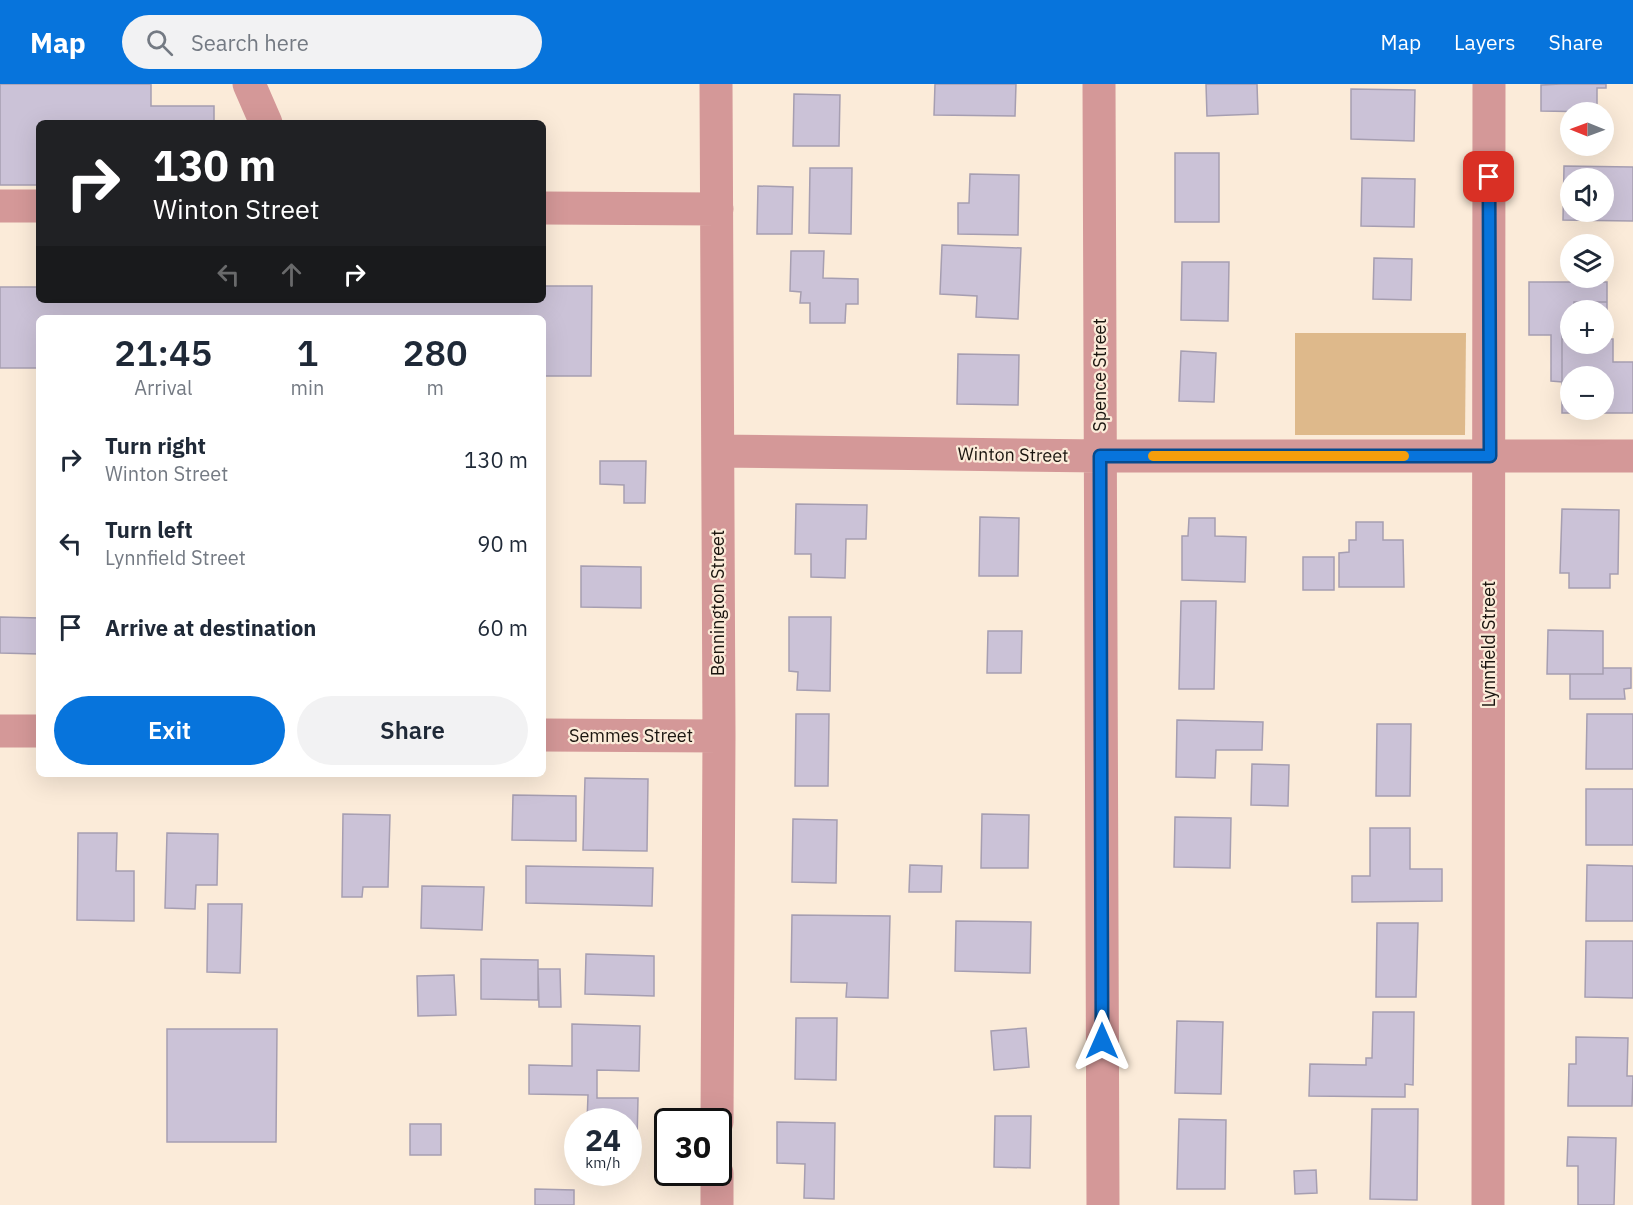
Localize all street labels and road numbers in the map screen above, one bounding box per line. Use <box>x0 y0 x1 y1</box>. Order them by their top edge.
street label: Spence Street <box>1088 318 1111 432</box>
street label: Winton Street <box>957 442 1069 467</box>
street label: Bennington Street <box>706 530 729 676</box>
street label: Lynnfield Street <box>1477 581 1500 707</box>
street label: Semmes Street <box>569 724 693 747</box>

